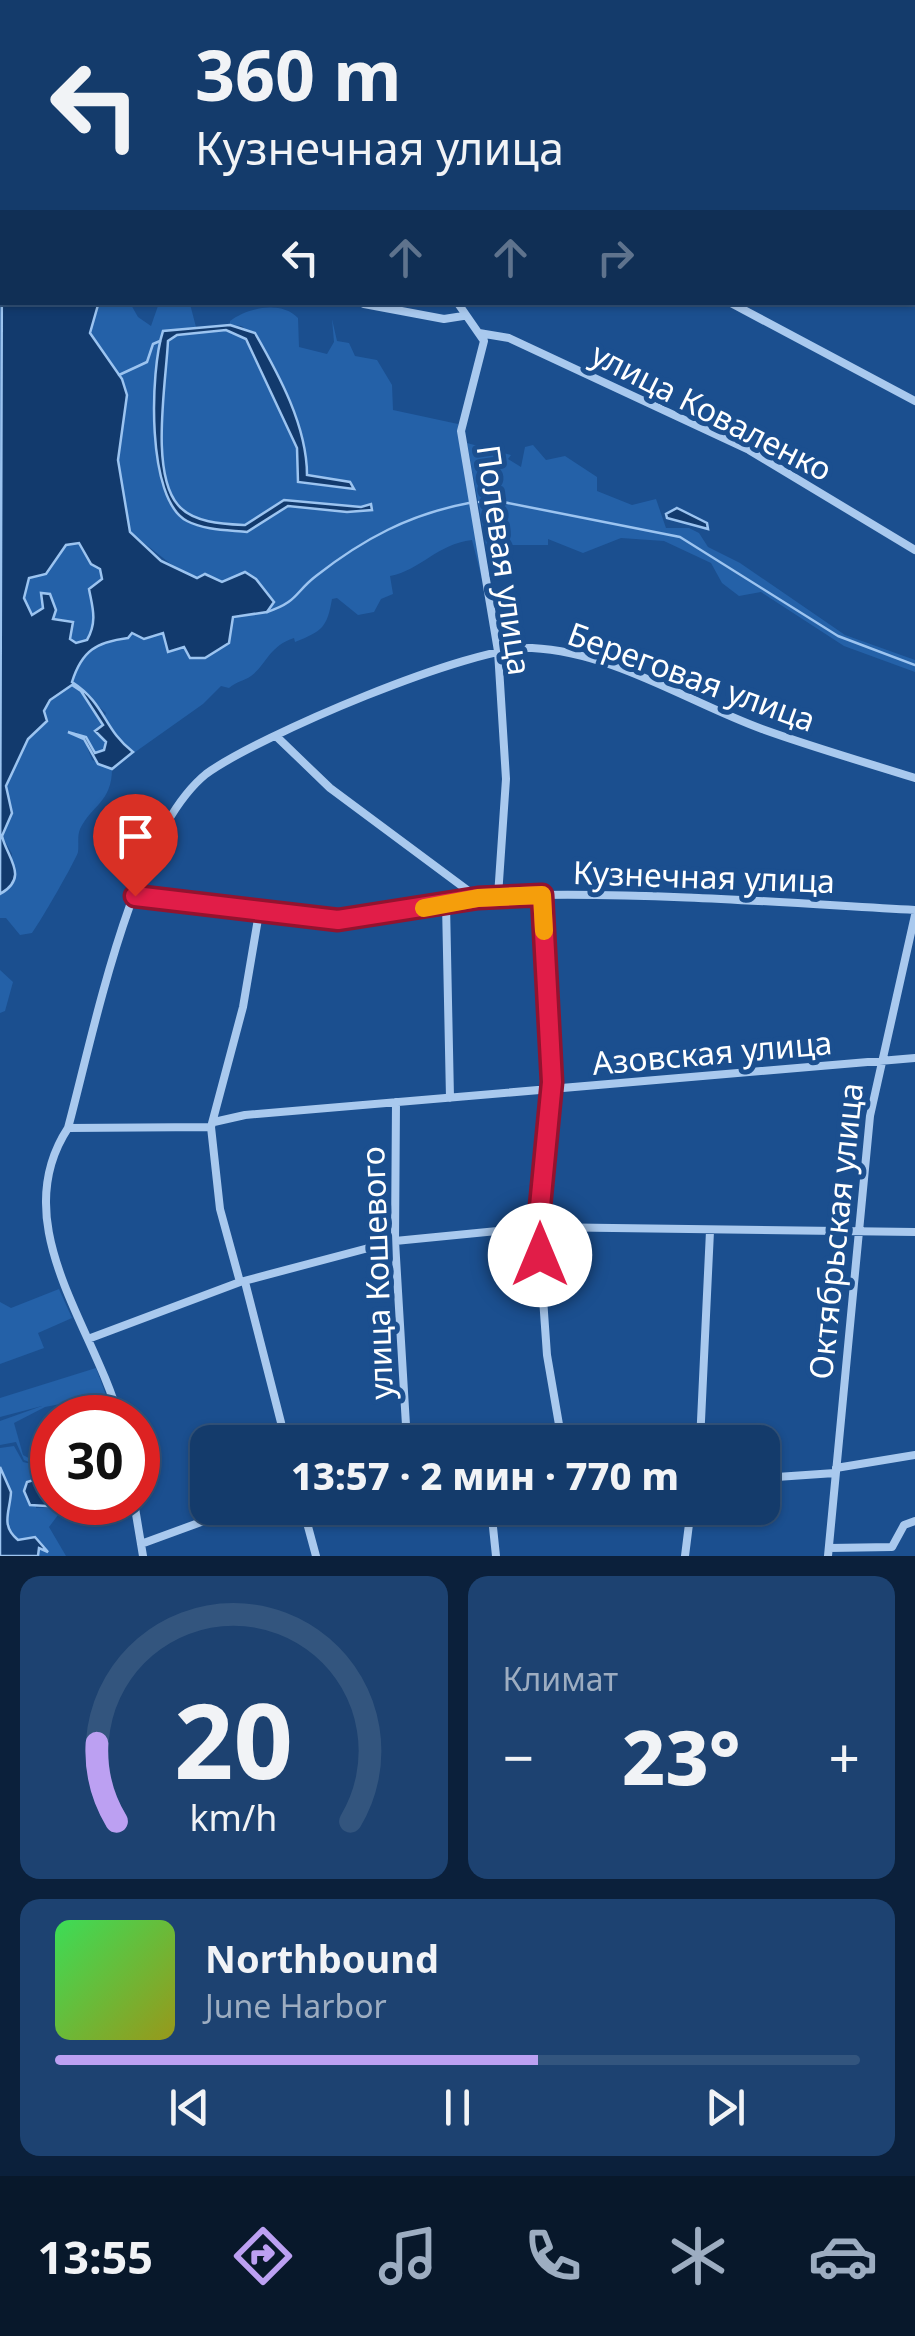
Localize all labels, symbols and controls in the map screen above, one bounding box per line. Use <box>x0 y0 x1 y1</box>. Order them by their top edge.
text: 360 m <box>195 26 402 122</box>
icon: left <box>30 40 160 170</box>
text: Кузнечная улица <box>195 117 564 178</box>
icon: left <box>273 230 328 285</box>
icon: ahead <box>378 230 433 285</box>
icon: ahead <box>483 230 538 285</box>
icon: right <box>588 230 643 285</box>
street label: улица Коваленко <box>584 332 840 490</box>
street label: Полевая улица <box>468 442 542 678</box>
street label: Береговая улица <box>562 611 822 741</box>
pin <box>93 794 178 897</box>
icon: arrive <box>108 809 163 864</box>
street label: Кузнечная улица <box>572 850 836 902</box>
street label: Азовская улица <box>590 1020 834 1084</box>
street label: Октябрьская улица <box>798 1081 872 1381</box>
street label: улица Кошевого <box>350 1146 402 1400</box>
position arrow <box>488 1203 592 1307</box>
speed limit sign: 30 <box>30 1395 160 1525</box>
text: 13:57 · 2 мин · 770 m <box>291 1449 679 1501</box>
text: Климат <box>503 1657 618 1700</box>
text: 20 <box>174 1668 293 1809</box>
text: 23° <box>622 1705 740 1807</box>
text: − <box>503 1719 534 1794</box>
text: + <box>829 1719 860 1794</box>
text: km/h <box>190 1793 278 1841</box>
text: Northbound <box>205 1932 439 1984</box>
text: June Harbor <box>205 1984 387 2027</box>
icon: previous <box>162 2080 217 2135</box>
icon: pause <box>430 2080 485 2135</box>
icon: next <box>698 2080 753 2135</box>
icon: directions <box>228 2221 298 2291</box>
icon: music <box>373 2221 443 2291</box>
icon: phone <box>518 2221 588 2291</box>
icon: climate <box>663 2221 733 2291</box>
icon: car <box>808 2221 878 2291</box>
text: 13:55 <box>37 2226 153 2287</box>

